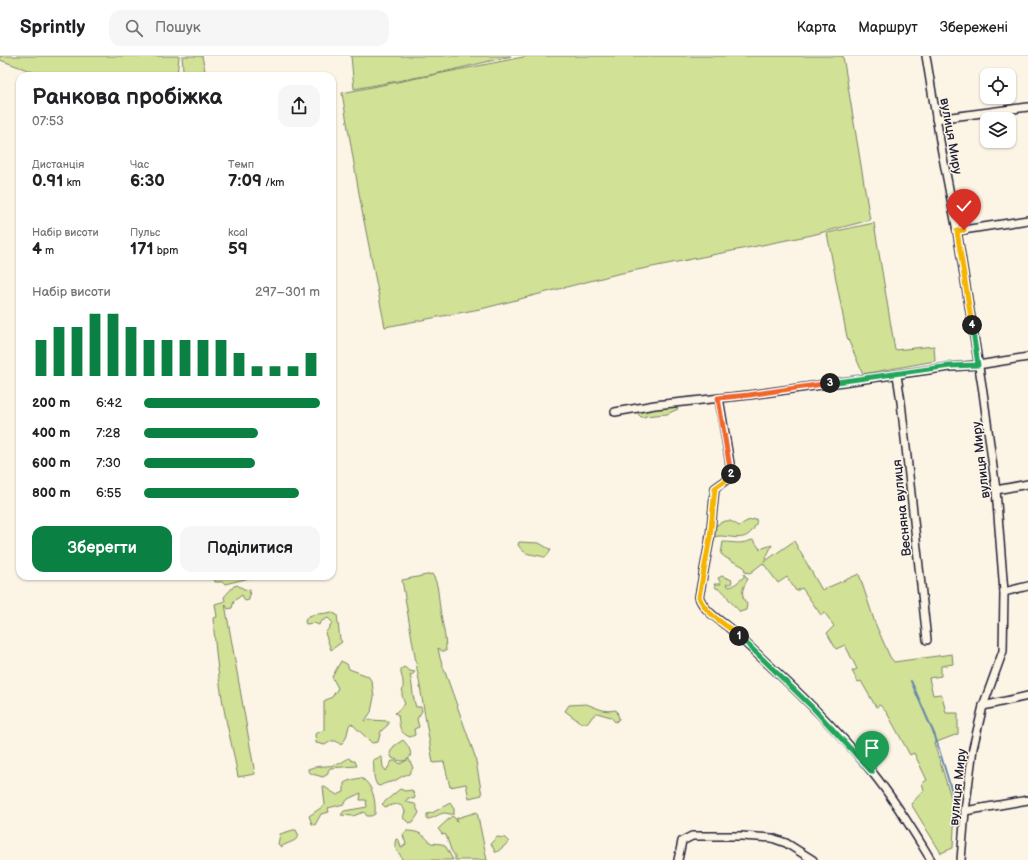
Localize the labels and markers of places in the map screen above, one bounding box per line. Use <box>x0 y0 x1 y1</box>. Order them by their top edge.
pin <box>947 189 981 230</box>
pin: 4 <box>962 315 982 335</box>
pin: 3 <box>820 373 840 393</box>
pin: 2 <box>721 464 741 484</box>
pin: 1 <box>729 626 749 646</box>
pin <box>855 731 889 772</box>

